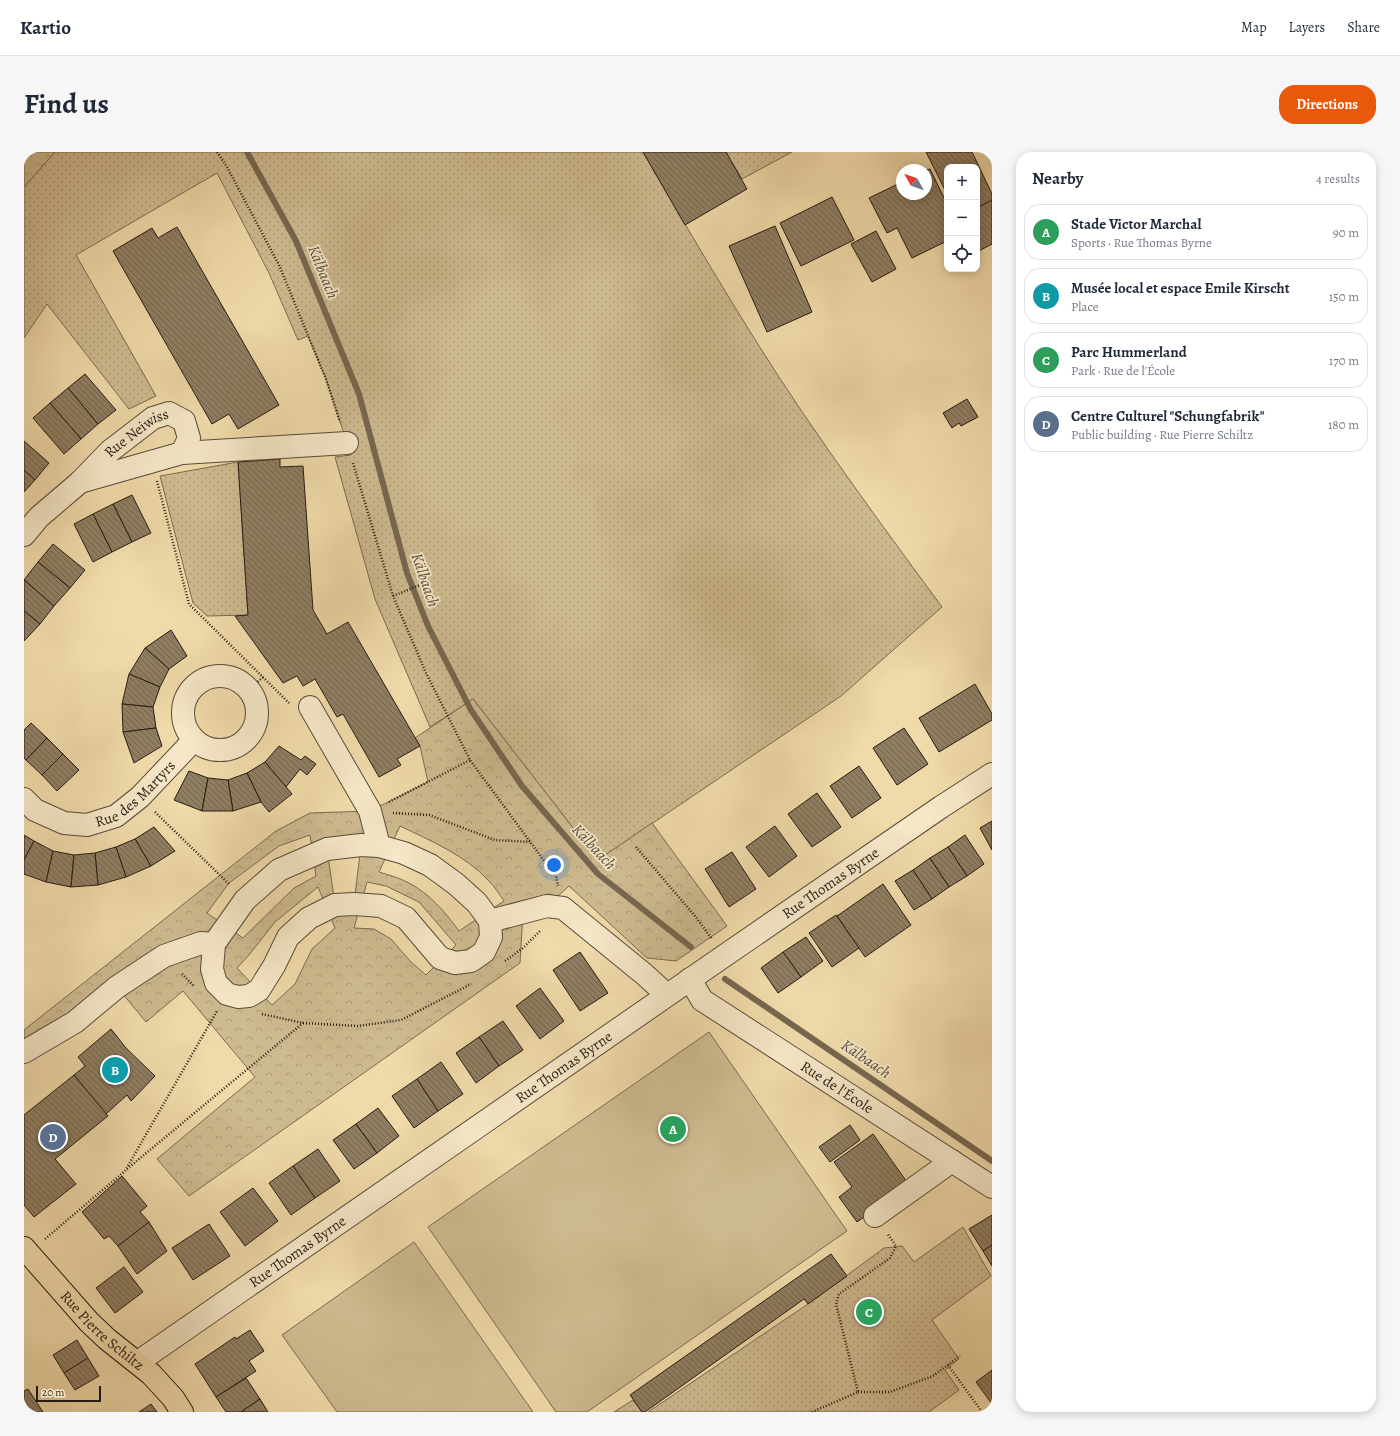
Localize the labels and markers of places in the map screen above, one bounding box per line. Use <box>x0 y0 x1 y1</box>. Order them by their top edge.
pin: B <box>102 1055 128 1085</box>
pin: A <box>660 1114 686 1144</box>
pin: D <box>40 1122 66 1152</box>
pin: C <box>856 1297 882 1327</box>

